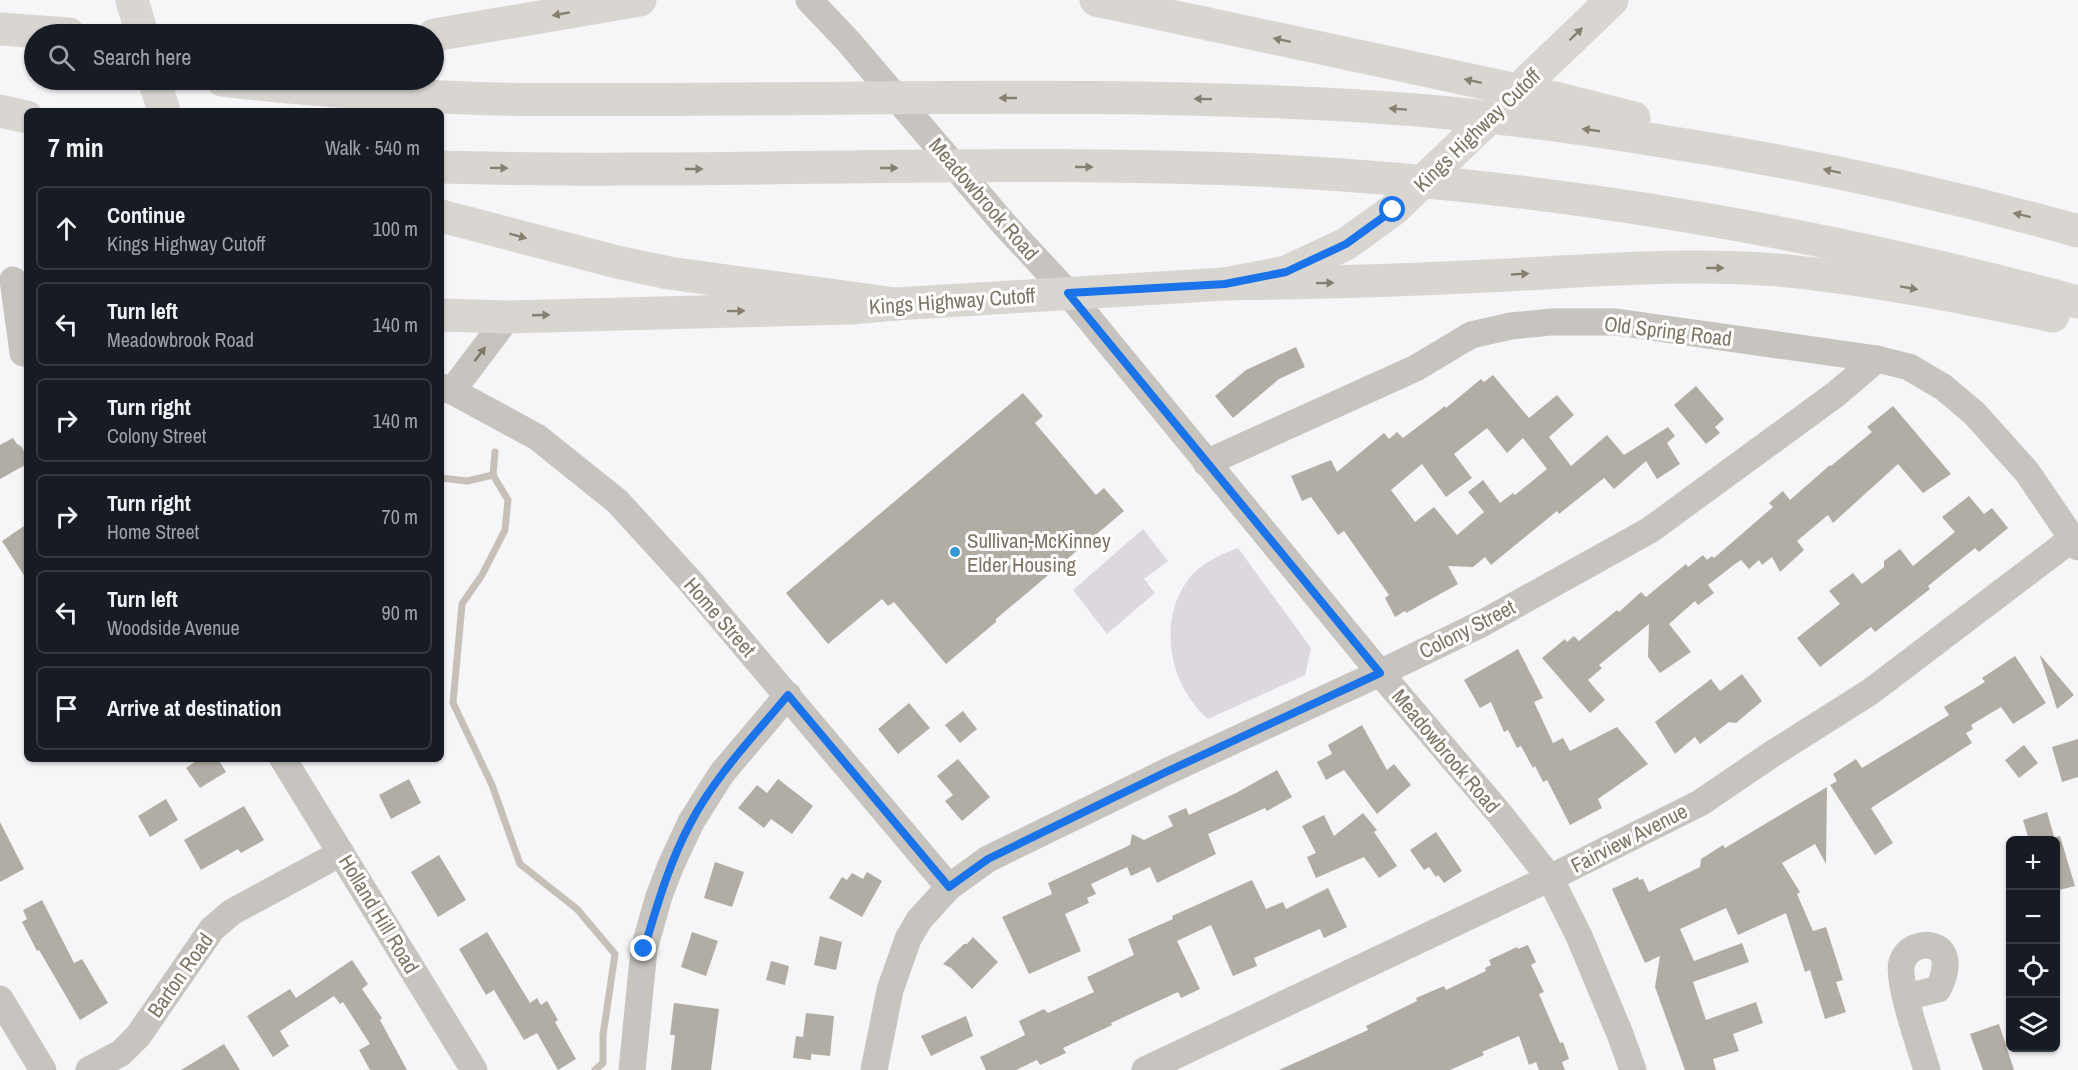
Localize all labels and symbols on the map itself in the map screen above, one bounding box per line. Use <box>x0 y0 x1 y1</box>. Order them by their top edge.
one-way arrow <box>552 9 571 18</box>
one-way arrow <box>1569 28 1583 42</box>
one-way arrow <box>1273 35 1292 45</box>
street label: Kings Highway Cutoff <box>1407 61 1547 198</box>
one-way arrow <box>1463 76 1482 85</box>
one-way arrow <box>998 93 1017 103</box>
one-way arrow <box>1193 95 1212 104</box>
one-way arrow <box>1388 104 1407 113</box>
one-way arrow <box>1582 126 1601 135</box>
street label: Meadowbrook Road <box>923 131 1045 267</box>
one-way arrow <box>1075 162 1094 172</box>
one-way arrow <box>490 163 509 173</box>
one-way arrow <box>880 163 899 173</box>
one-way arrow <box>685 164 704 174</box>
one-way arrow <box>1822 166 1841 175</box>
route start <box>1379 196 1405 222</box>
one-way arrow <box>2012 210 2031 220</box>
one-way arrow <box>509 232 527 242</box>
one-way arrow <box>1706 263 1725 273</box>
one-way arrow <box>1511 269 1530 278</box>
one-way arrow <box>1316 278 1335 287</box>
street label: Kings Highway Cutoff <box>868 281 1037 321</box>
one-way arrow <box>1899 284 1918 293</box>
one-way arrow <box>727 306 746 316</box>
street label: Old Spring Road <box>1603 309 1733 353</box>
one-way arrow <box>532 311 551 320</box>
one-way arrow <box>474 346 486 362</box>
place label: Sullivan-McKinney Elder Housing <box>967 526 1111 579</box>
marker: Sullivan-McKinney Elder Housing <box>948 545 962 559</box>
street label: Home Street <box>677 571 763 663</box>
street label: Colony Street <box>1414 592 1520 666</box>
street label: Meadowbrook Road <box>1385 683 1507 819</box>
street label: Fairview Avenue <box>1566 796 1692 880</box>
street label: Holland Hill Road <box>332 849 426 979</box>
street label: Barton Road <box>140 927 220 1023</box>
route end <box>630 935 656 961</box>

